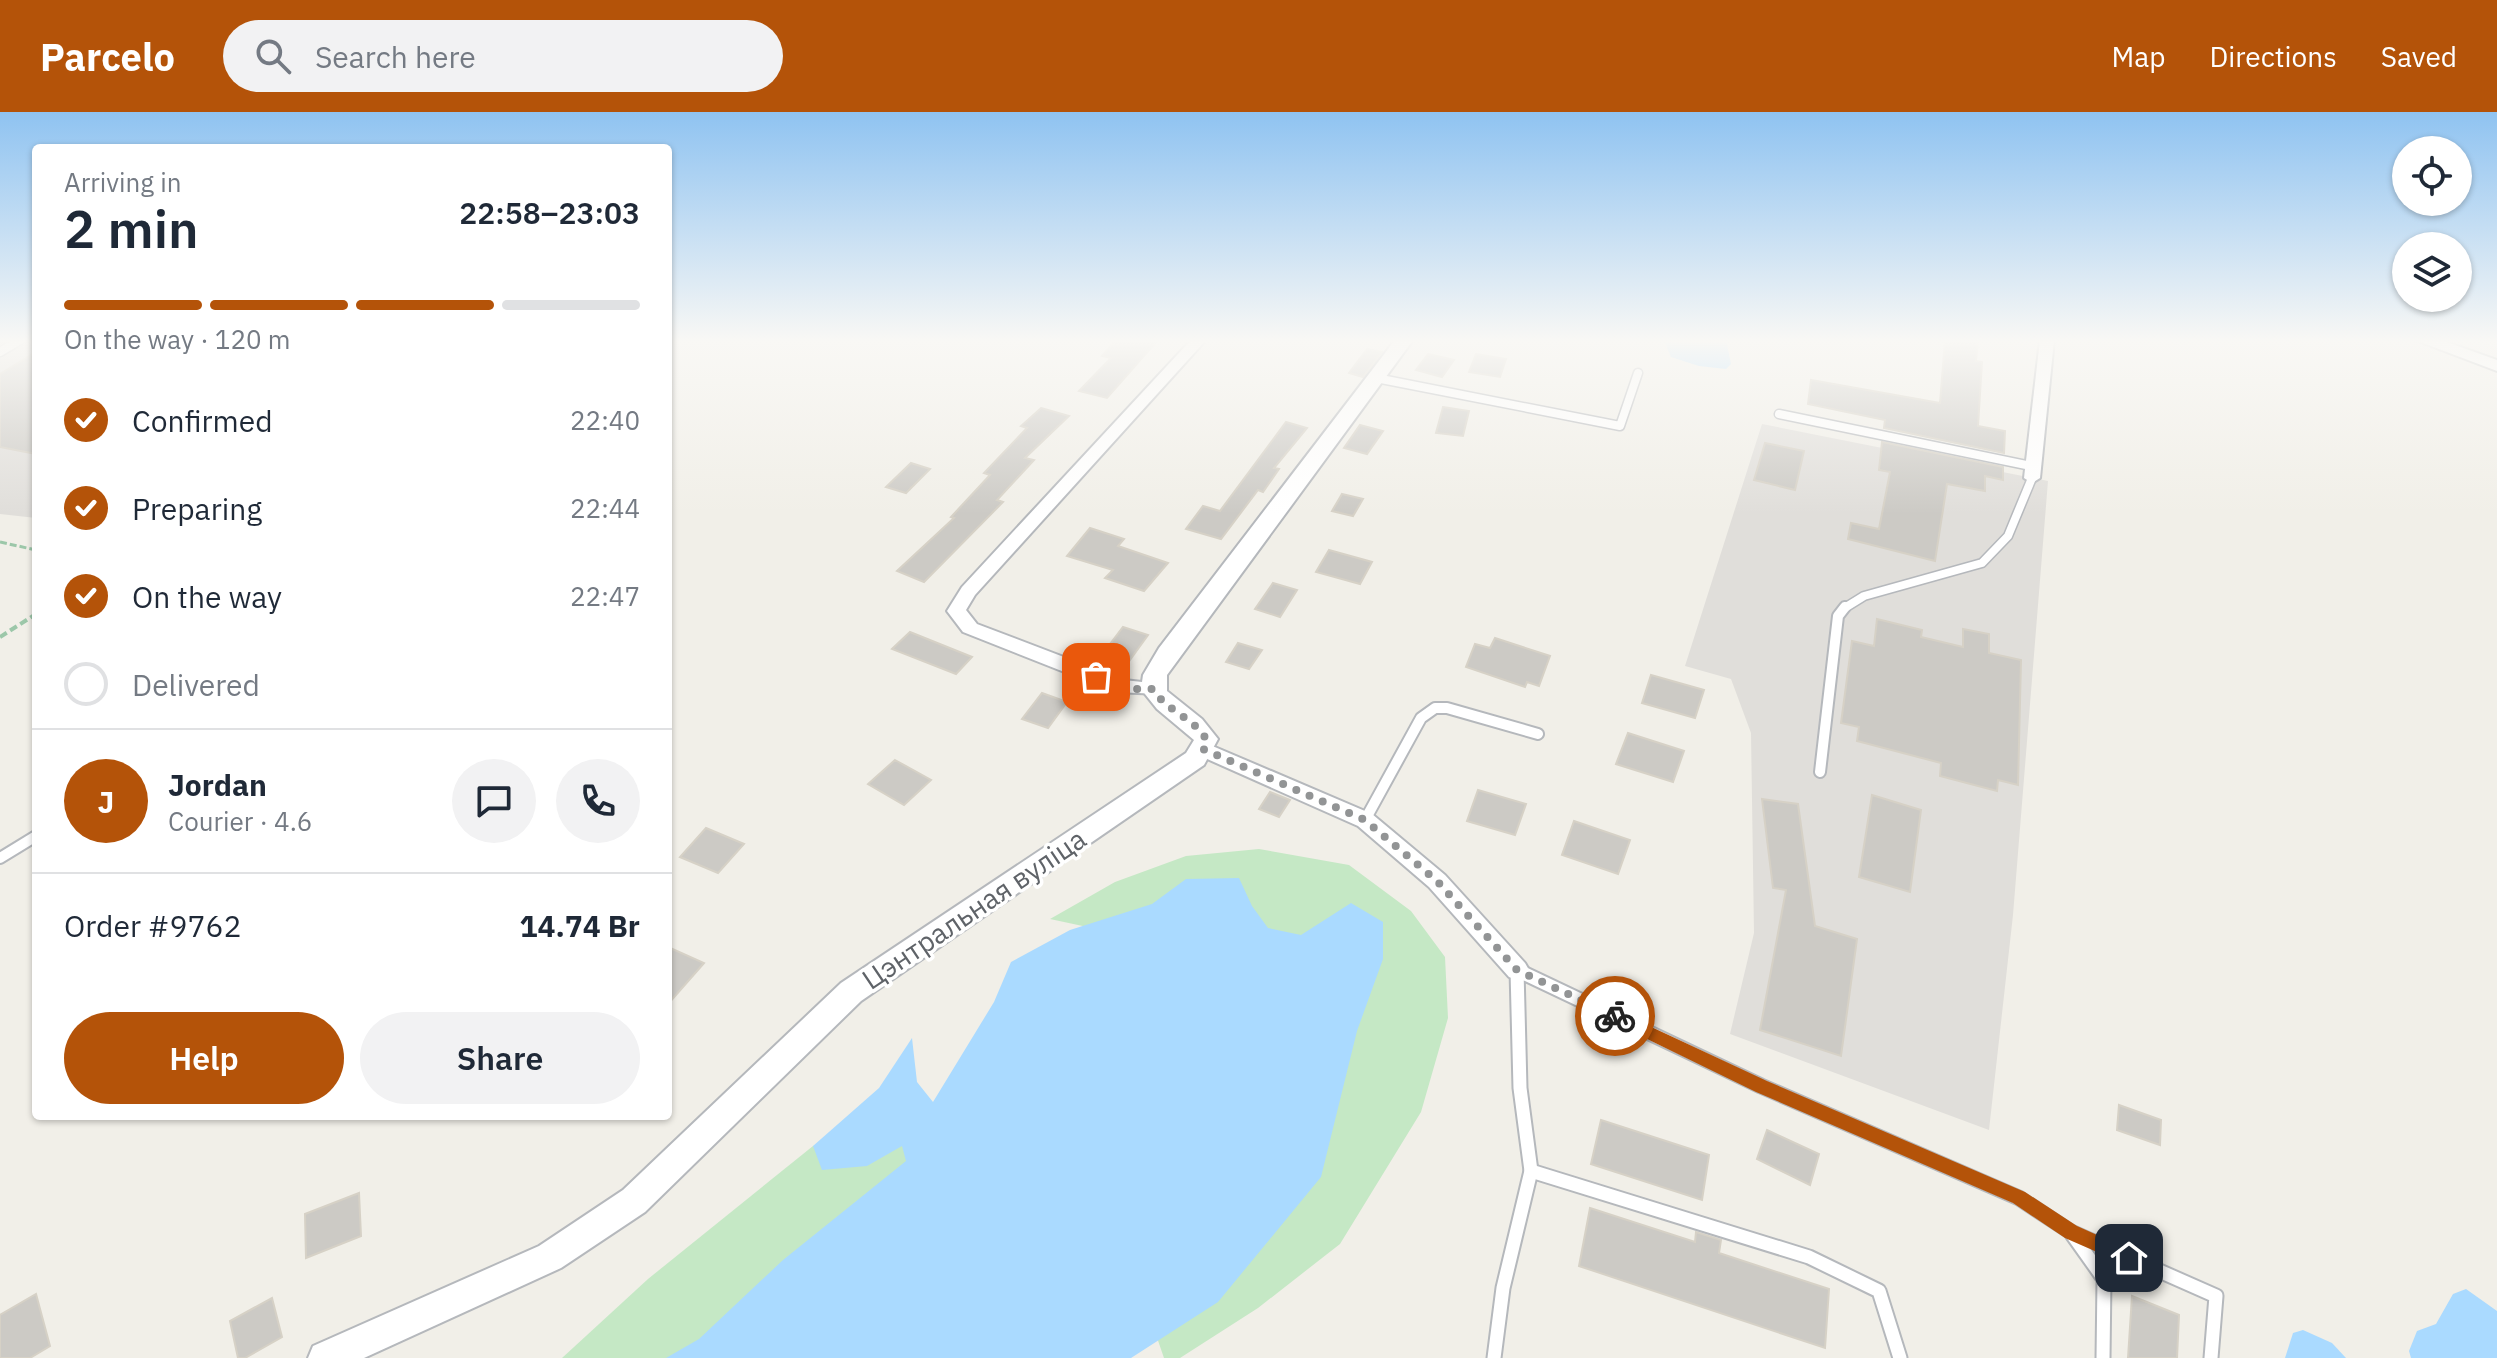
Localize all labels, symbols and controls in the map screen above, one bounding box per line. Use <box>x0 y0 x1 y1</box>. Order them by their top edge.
search box <box>223 20 783 92</box>
text: Parcelo <box>40 32 175 81</box>
icon: search <box>251 34 295 78</box>
text: Search here <box>315 37 476 76</box>
text: Map <box>2111 38 2165 75</box>
text: Directions <box>2209 38 2337 75</box>
text: Saved <box>2381 38 2457 75</box>
map controls <box>2392 136 2472 312</box>
button: locate <box>2392 136 2472 216</box>
text: Arriving in <box>64 165 181 199</box>
text: 22:58–23:03 <box>459 193 640 232</box>
text: 2 min <box>64 195 199 262</box>
button: layers <box>2392 232 2472 312</box>
text: On the way · 120 m <box>64 322 290 356</box>
icon: check <box>64 398 108 442</box>
text: Confirmed <box>132 401 273 440</box>
text: 22:40 <box>570 403 640 437</box>
icon: check <box>64 486 108 530</box>
text: Preparing <box>132 489 262 528</box>
text: 22:44 <box>570 491 640 525</box>
icon: check <box>64 574 108 618</box>
text: On the way <box>132 577 282 616</box>
text: 22:47 <box>570 579 640 613</box>
pin <box>1062 643 1130 711</box>
icon: bag <box>1074 655 1118 699</box>
text: Delivered <box>132 665 260 704</box>
button: chat <box>452 759 536 843</box>
button: phone <box>556 759 640 843</box>
text: Jordan <box>168 765 267 804</box>
text: J <box>98 782 114 821</box>
text: Courier · 4.6 <box>168 804 312 838</box>
street label: Цэнтральная вуліца <box>854 820 1093 997</box>
text: Order #9762 <box>64 906 241 945</box>
text: 14.74 Br <box>519 906 640 945</box>
courier <box>1575 976 1655 1056</box>
icon: bike <box>1593 994 1637 1038</box>
button: Help <box>64 1012 344 1104</box>
button: Share <box>360 1012 640 1104</box>
pin <box>2095 1224 2163 1292</box>
icon: home <box>2107 1236 2151 1280</box>

